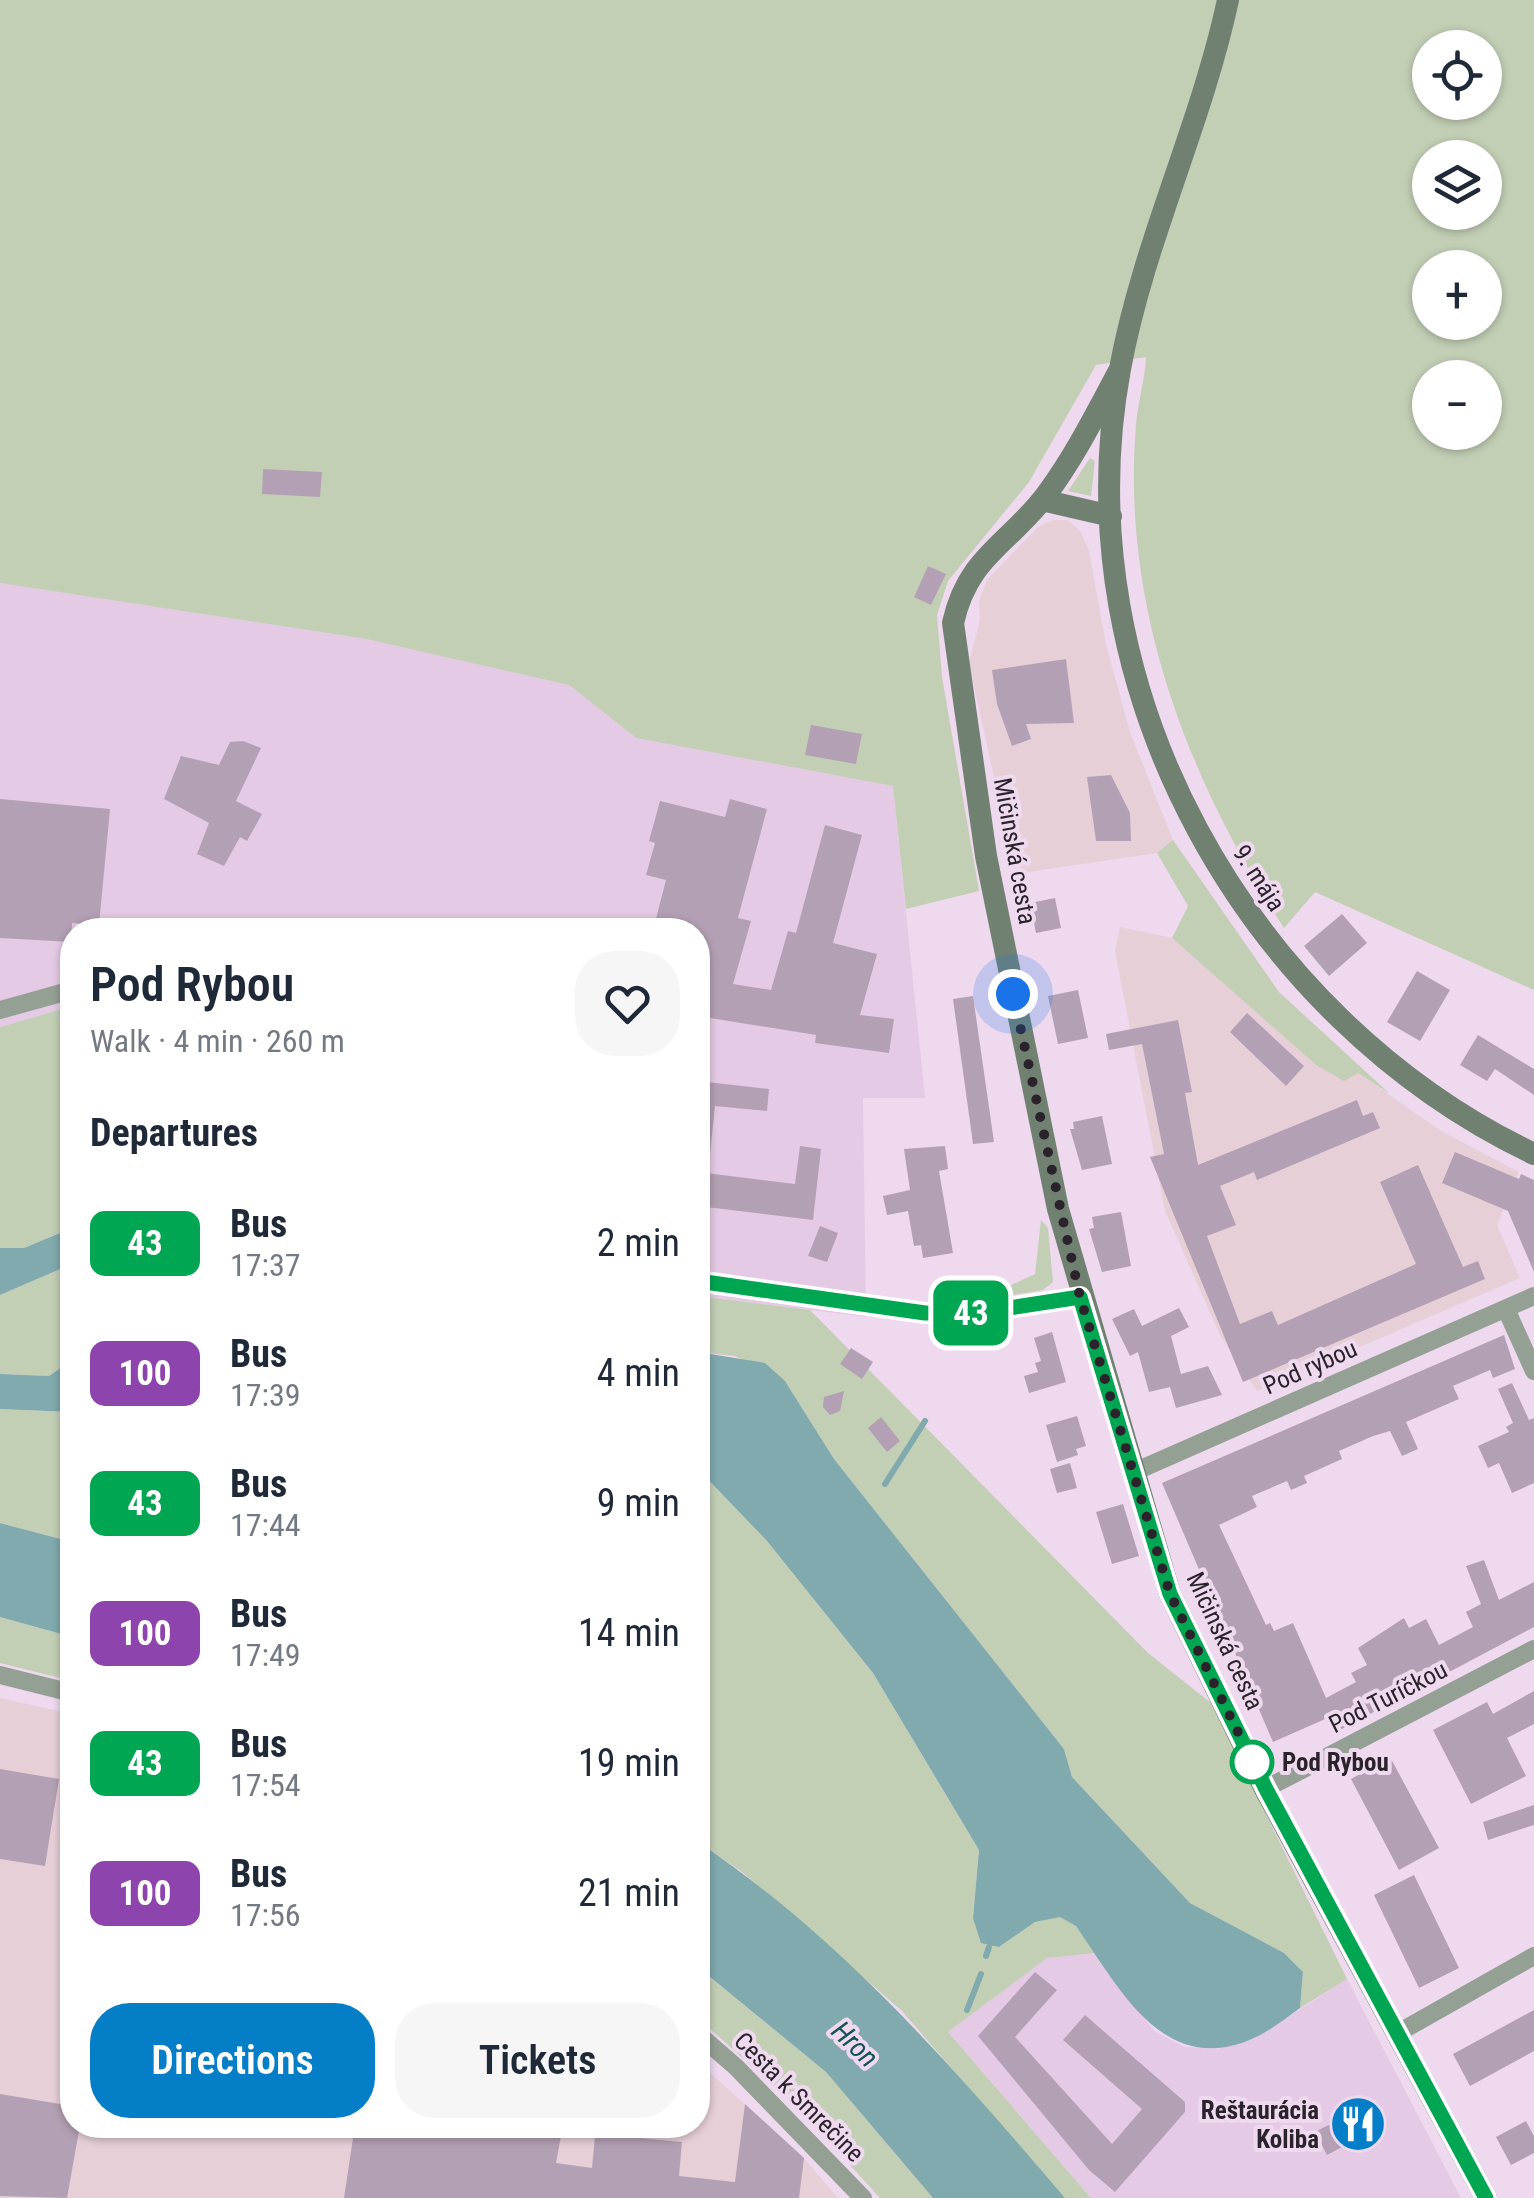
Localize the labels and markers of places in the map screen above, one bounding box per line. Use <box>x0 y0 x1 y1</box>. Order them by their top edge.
marker: Pod Rybou <box>1231 1741 1273 1783</box>
place label: Pod Rybou <box>1282 1748 1389 1777</box>
restaurant icon: Reštaurácia Koliba <box>1328 2094 1388 2154</box>
place label: Reštaurácia Koliba <box>1201 2096 1319 2154</box>

